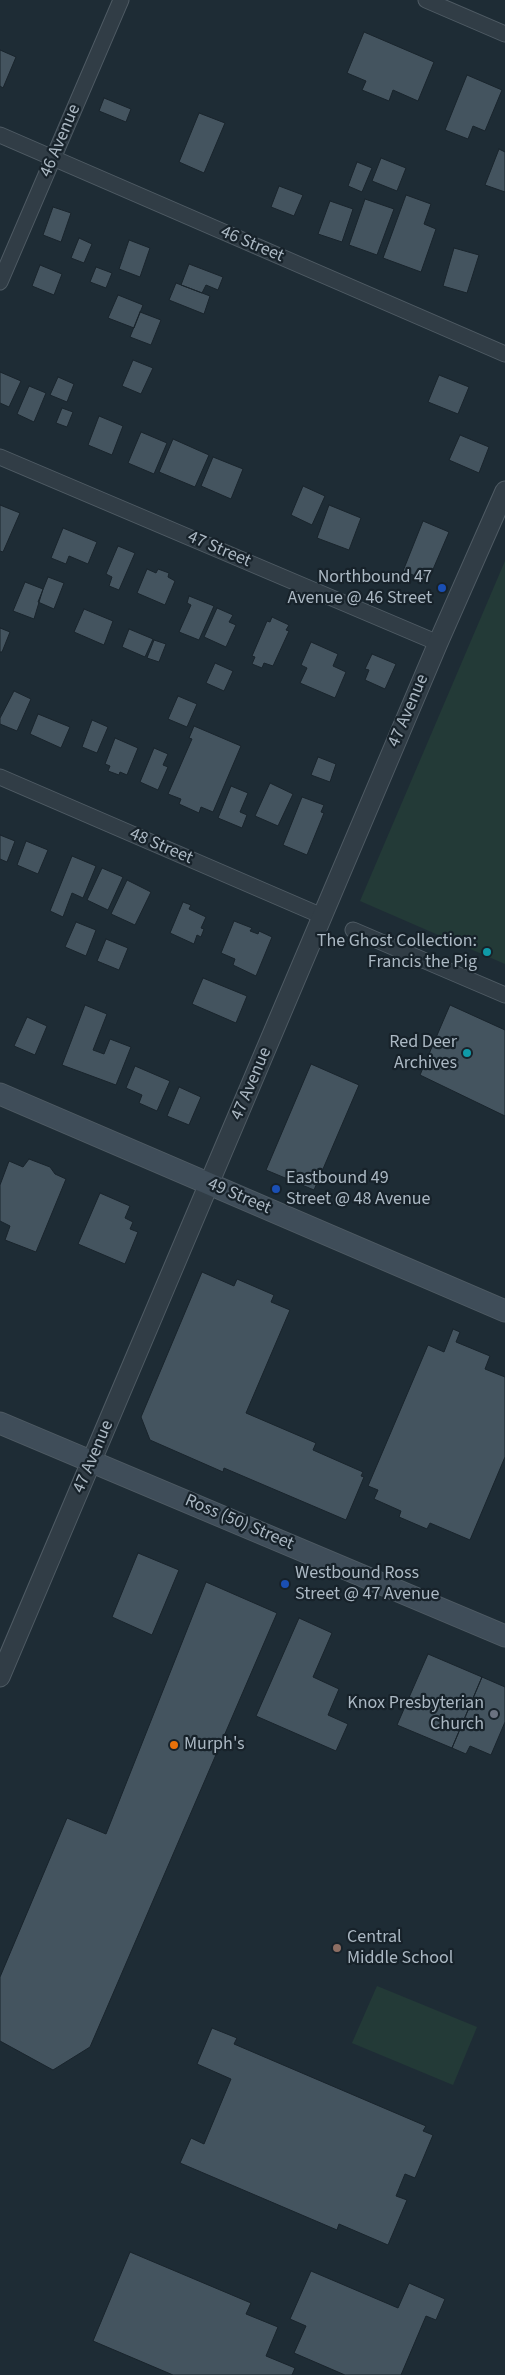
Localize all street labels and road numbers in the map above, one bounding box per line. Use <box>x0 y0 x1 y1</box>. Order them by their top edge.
street label: 46 Avenue <box>36 101 86 181</box>
street label: 46 Street <box>217 222 287 268</box>
street label: 47 Street <box>184 527 254 573</box>
street label: 47 Avenue <box>384 671 434 751</box>
street label: 48 Street <box>126 824 196 870</box>
street label: 47 Avenue <box>227 1044 277 1124</box>
street label: 49 Street <box>204 1174 274 1220</box>
street label: 47 Avenue <box>69 1417 119 1497</box>
street label: Ross (50) Street <box>181 1490 297 1556</box>

